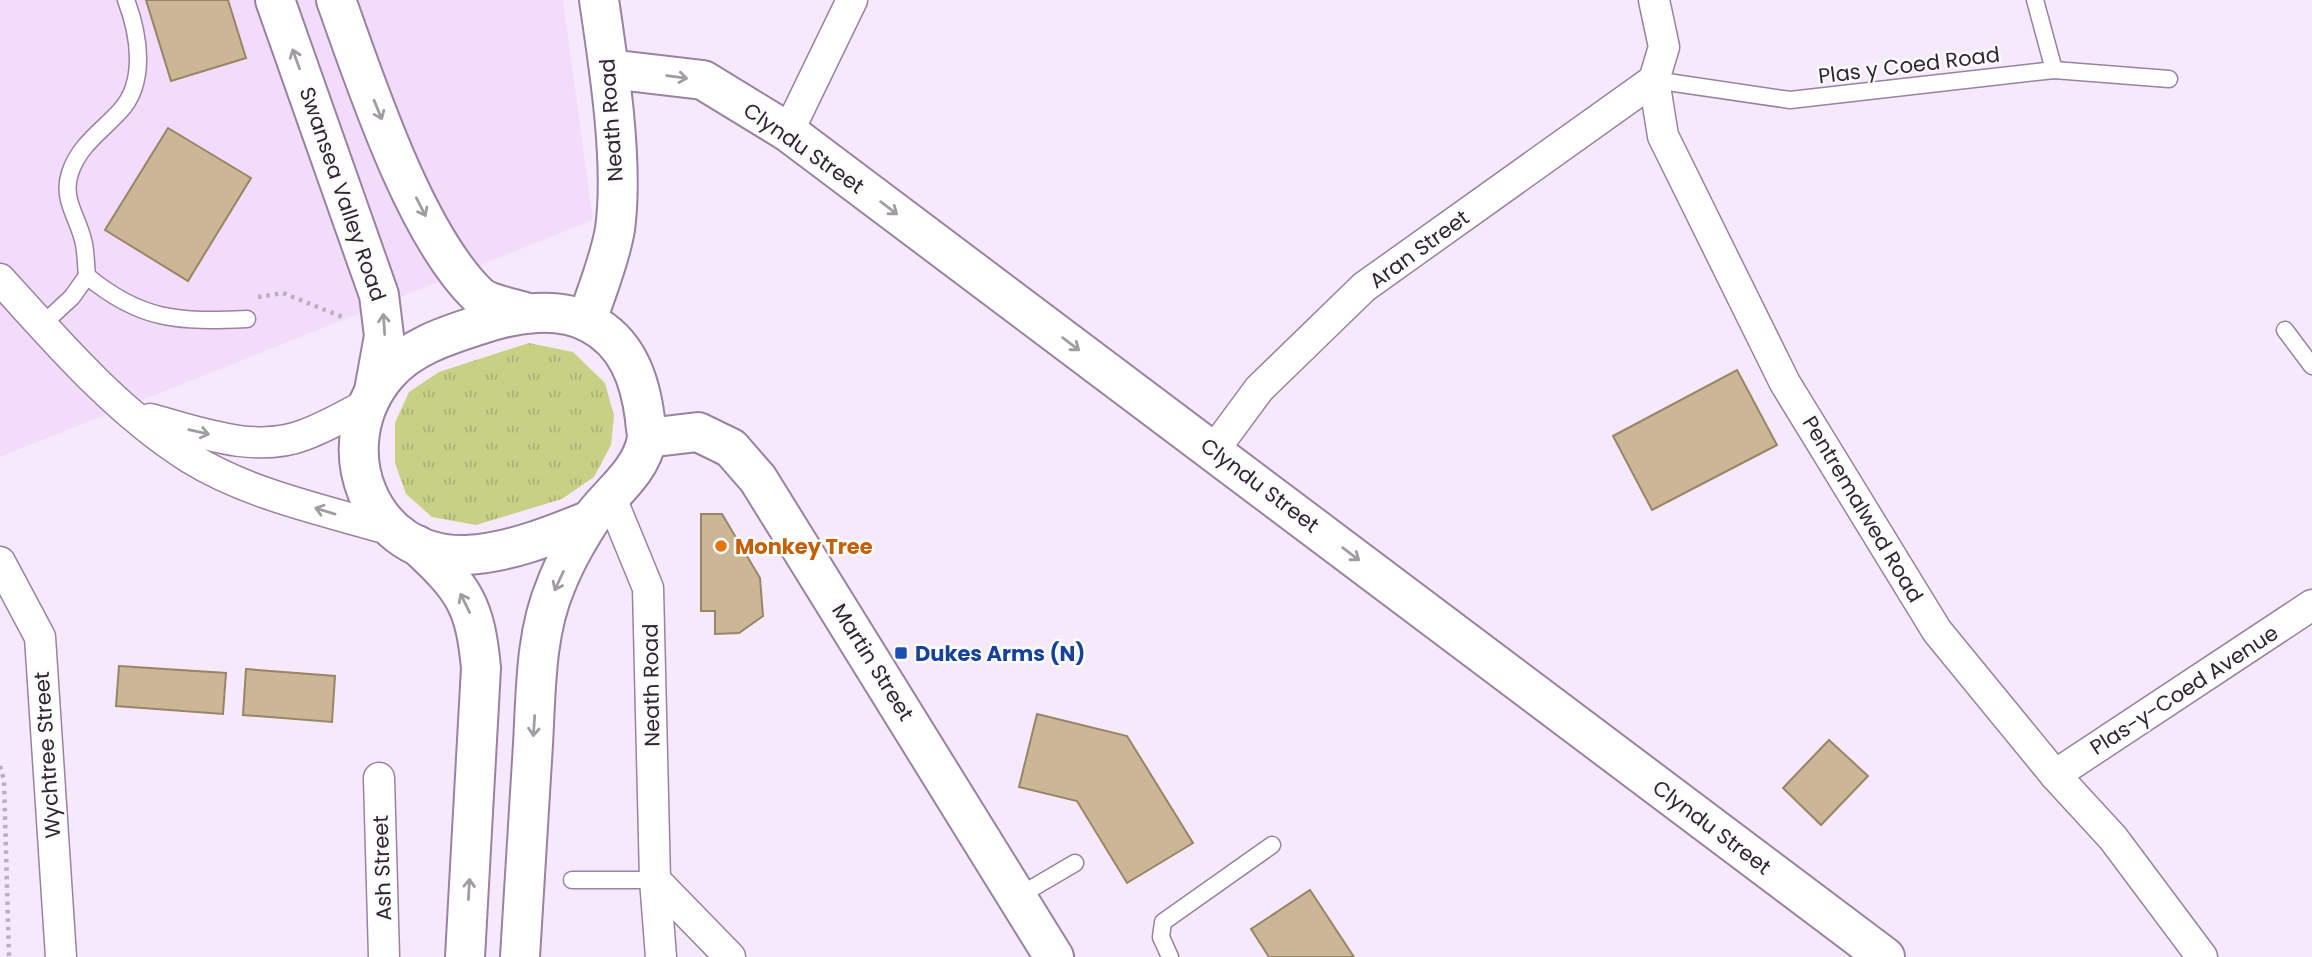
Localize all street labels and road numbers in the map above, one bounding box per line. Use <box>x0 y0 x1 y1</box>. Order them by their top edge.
street label: Plas y Coed Road <box>1817 39 2001 91</box>
street label: Neath Road <box>592 57 630 183</box>
street label: Swansea Valley Road <box>293 83 393 305</box>
street label: Clyndu Street <box>738 96 870 200</box>
street label: Aran Street <box>1363 203 1475 295</box>
street label: Pentremalwed Road <box>1796 410 1930 608</box>
street label: Clyndu Street <box>1195 431 1325 539</box>
street label: Martin Street <box>825 598 921 726</box>
street label: Plas-y-Coed Avenue <box>2084 618 2284 762</box>
street label: Neath Road <box>635 623 667 747</box>
street label: Wychtree Street <box>27 671 67 839</box>
street label: Clyndu Street <box>1647 773 1777 881</box>
street label: Ash Street <box>366 815 398 921</box>

